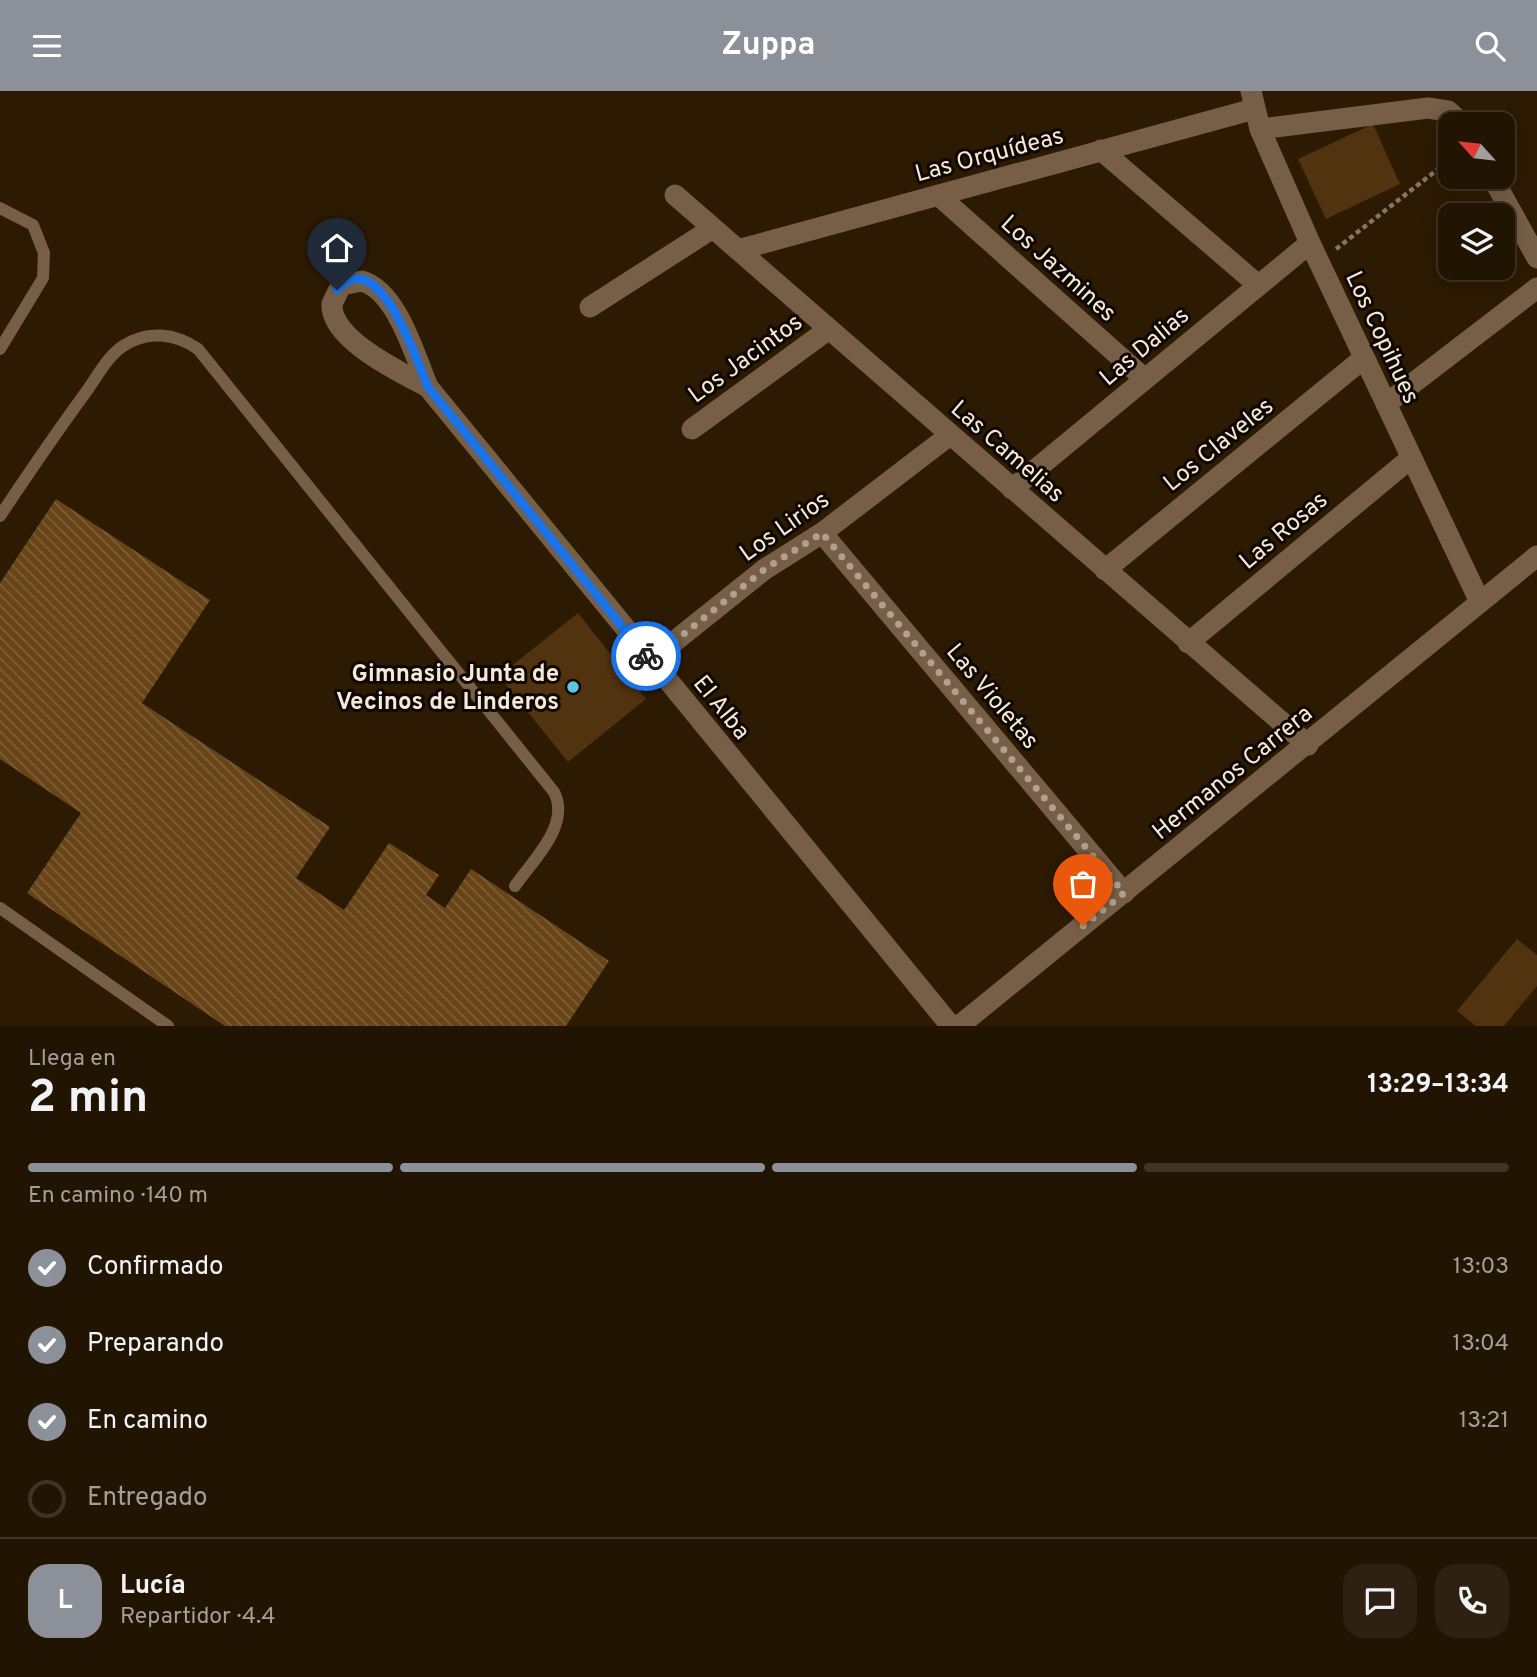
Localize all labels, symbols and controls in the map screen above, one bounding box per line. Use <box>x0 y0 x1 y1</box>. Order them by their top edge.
text: Zuppa <box>722 26 815 66</box>
icon: menu <box>28 27 66 65</box>
icon: search <box>1471 27 1509 65</box>
north arrow <box>1438 112 1516 189</box>
map controls <box>1438 112 1515 280</box>
street label: Las Orquídeas <box>912 122 1067 190</box>
button: layers <box>1438 203 1515 280</box>
street label: Los Jazmines <box>994 210 1122 329</box>
pin <box>307 218 367 290</box>
icon: home <box>318 229 356 267</box>
street label: Los Copihues <box>1337 267 1425 409</box>
street label: Las Dalias <box>1094 301 1196 394</box>
street label: Los Jacintos <box>683 308 809 411</box>
street label: Los Claveles <box>1158 392 1280 499</box>
street label: Las Camelias <box>944 395 1070 510</box>
street label: Los Lirios <box>734 486 836 569</box>
street label: Las Rosas <box>1234 486 1335 577</box>
courier <box>611 621 681 691</box>
icon: bike <box>627 637 665 675</box>
street label: Las Violetas <box>939 638 1044 756</box>
place label: Gimnasio Junta de Vecinos de Linderos <box>336 660 559 718</box>
street label: El Alba <box>685 670 756 747</box>
marker: Gimnasio Junta de Vecinos de Linderos <box>565 679 581 695</box>
street label: Hermanos Carrera <box>1147 700 1319 847</box>
pin <box>1053 854 1113 926</box>
icon: bag <box>1064 865 1102 903</box>
text: Llega en <box>28 1045 116 1074</box>
text: 13:29–13:34 <box>1367 1069 1509 1102</box>
text: 2 min <box>28 1070 148 1129</box>
text: En camino · 140 m <box>28 1182 208 1211</box>
icon: check <box>28 1249 66 1287</box>
text: Confirmado <box>87 1251 224 1284</box>
text: 13:03 <box>1453 1253 1509 1282</box>
icon: check <box>28 1326 66 1364</box>
text: Preparando <box>87 1328 224 1361</box>
text: 13:04 <box>1452 1330 1509 1359</box>
icon: check <box>28 1403 66 1441</box>
text: En camino <box>87 1405 208 1438</box>
text: 13:21 <box>1459 1407 1509 1436</box>
text: Entregado <box>87 1482 207 1515</box>
button: chat <box>1343 1564 1417 1638</box>
button: phone <box>1435 1564 1509 1638</box>
text: Lucía <box>120 1570 186 1603</box>
text: L <box>58 1585 72 1618</box>
text: Repartidor · 4.4 <box>120 1603 276 1632</box>

